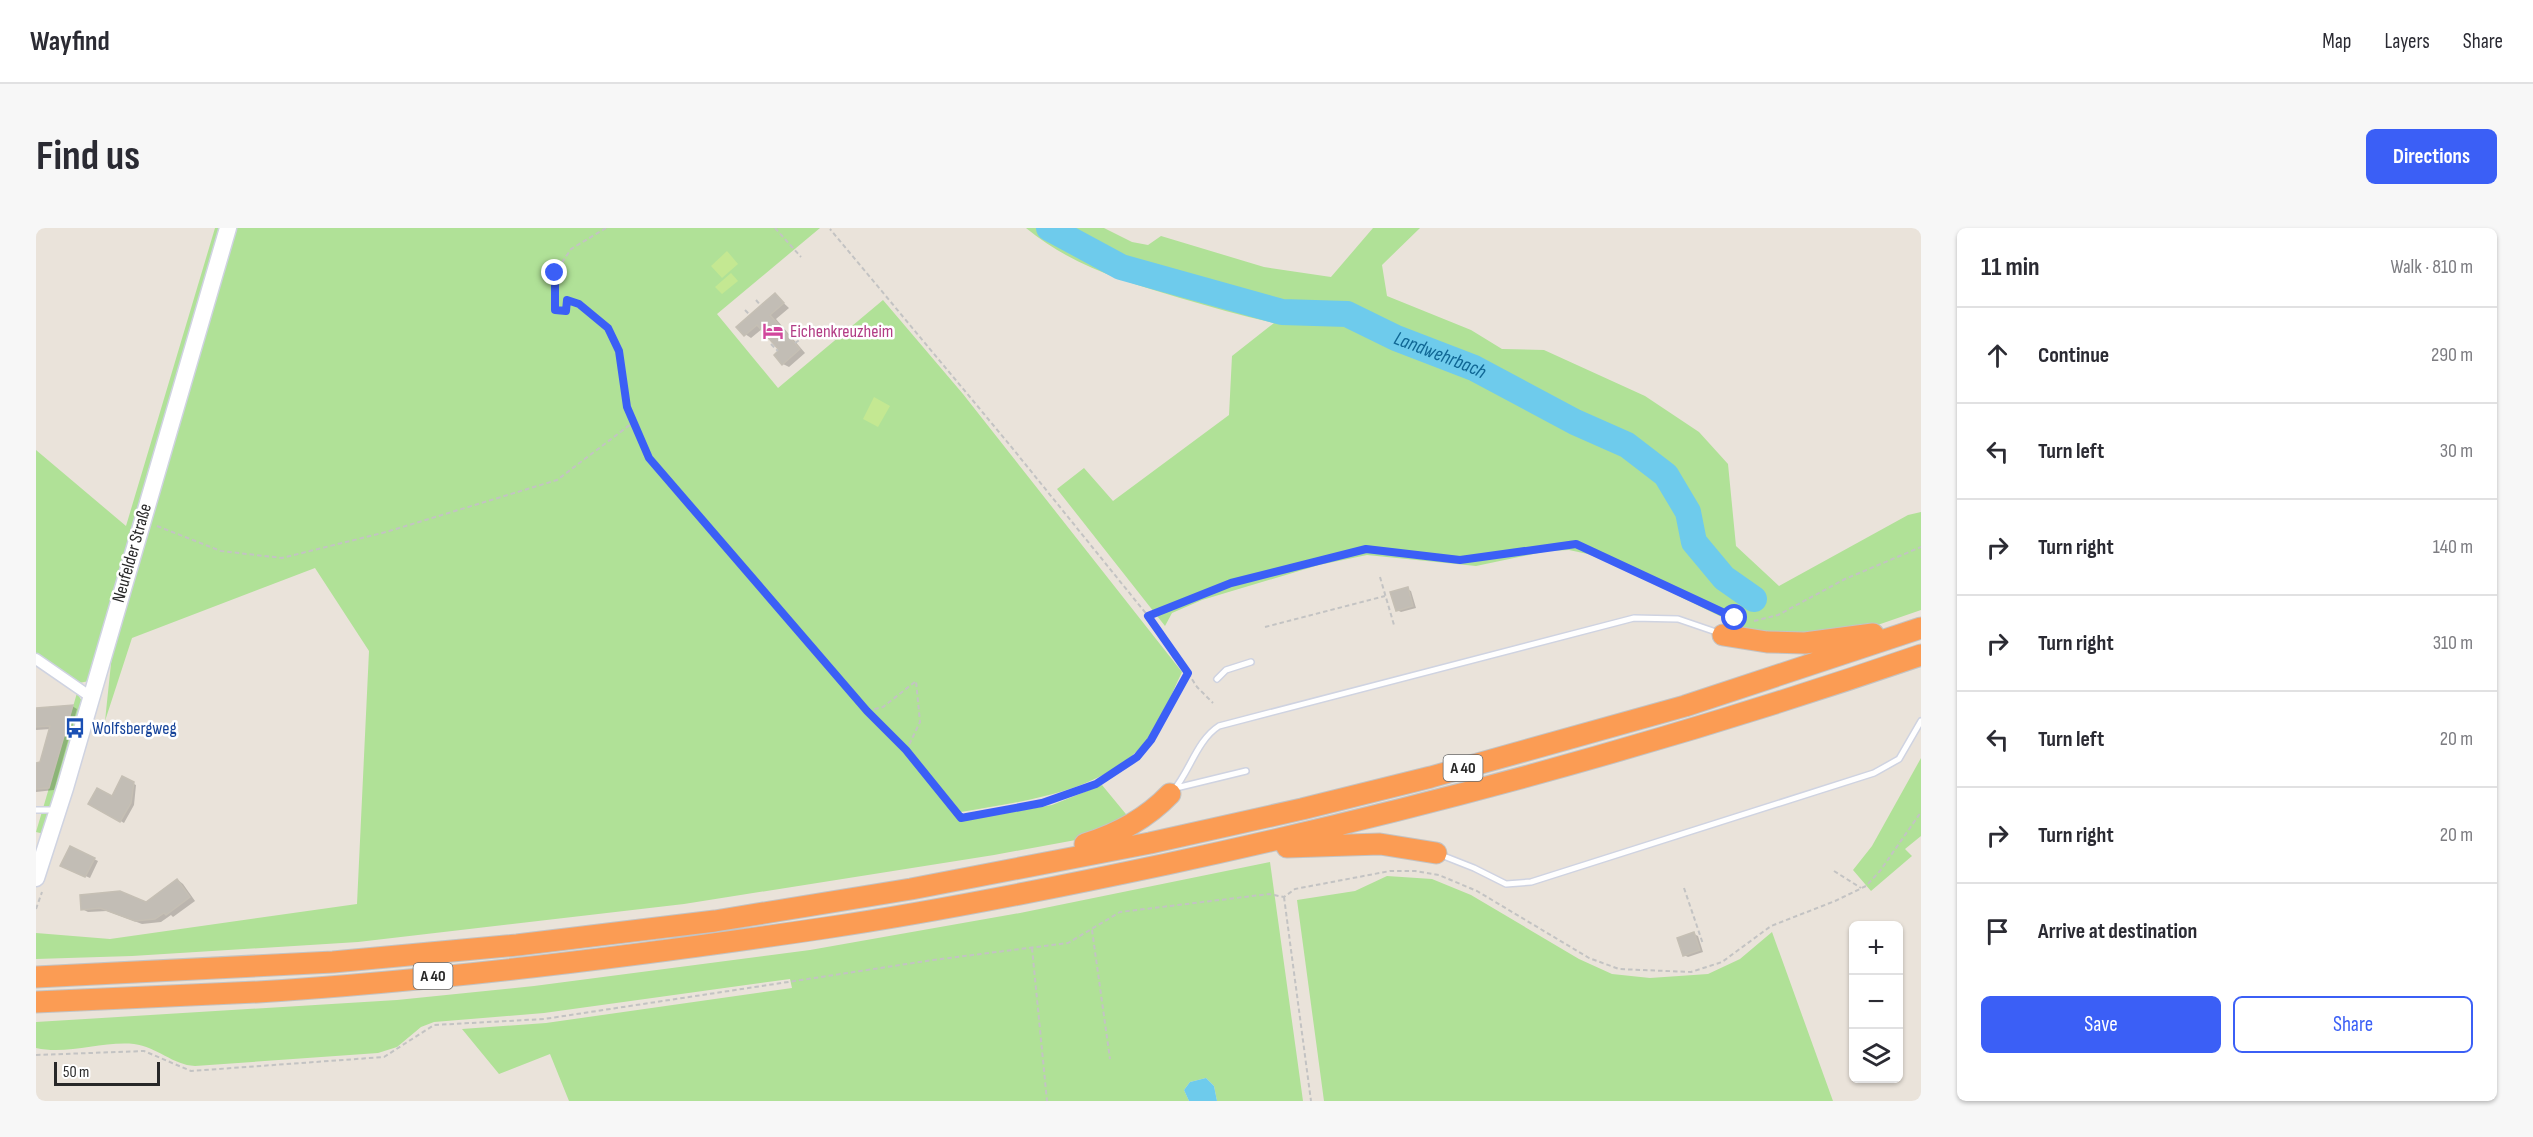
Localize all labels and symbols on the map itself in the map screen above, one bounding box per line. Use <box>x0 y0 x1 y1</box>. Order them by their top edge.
route end <box>541 259 567 285</box>
hotel icon: Eichenkreuzheim <box>761 319 785 343</box>
place label: Eichenkreuzheim <box>790 321 893 342</box>
water label: Landwehrbach <box>1391 326 1491 384</box>
street label: Neufelder Straße <box>108 501 156 605</box>
route start <box>1721 604 1747 630</box>
bus stop icon: Wolfsbergweg <box>63 716 87 740</box>
place label: Wolfsbergweg <box>92 718 177 739</box>
road number: A 40 <box>1444 755 1482 781</box>
road number: A 40 <box>414 963 452 989</box>
scale bar <box>54 1059 160 1086</box>

